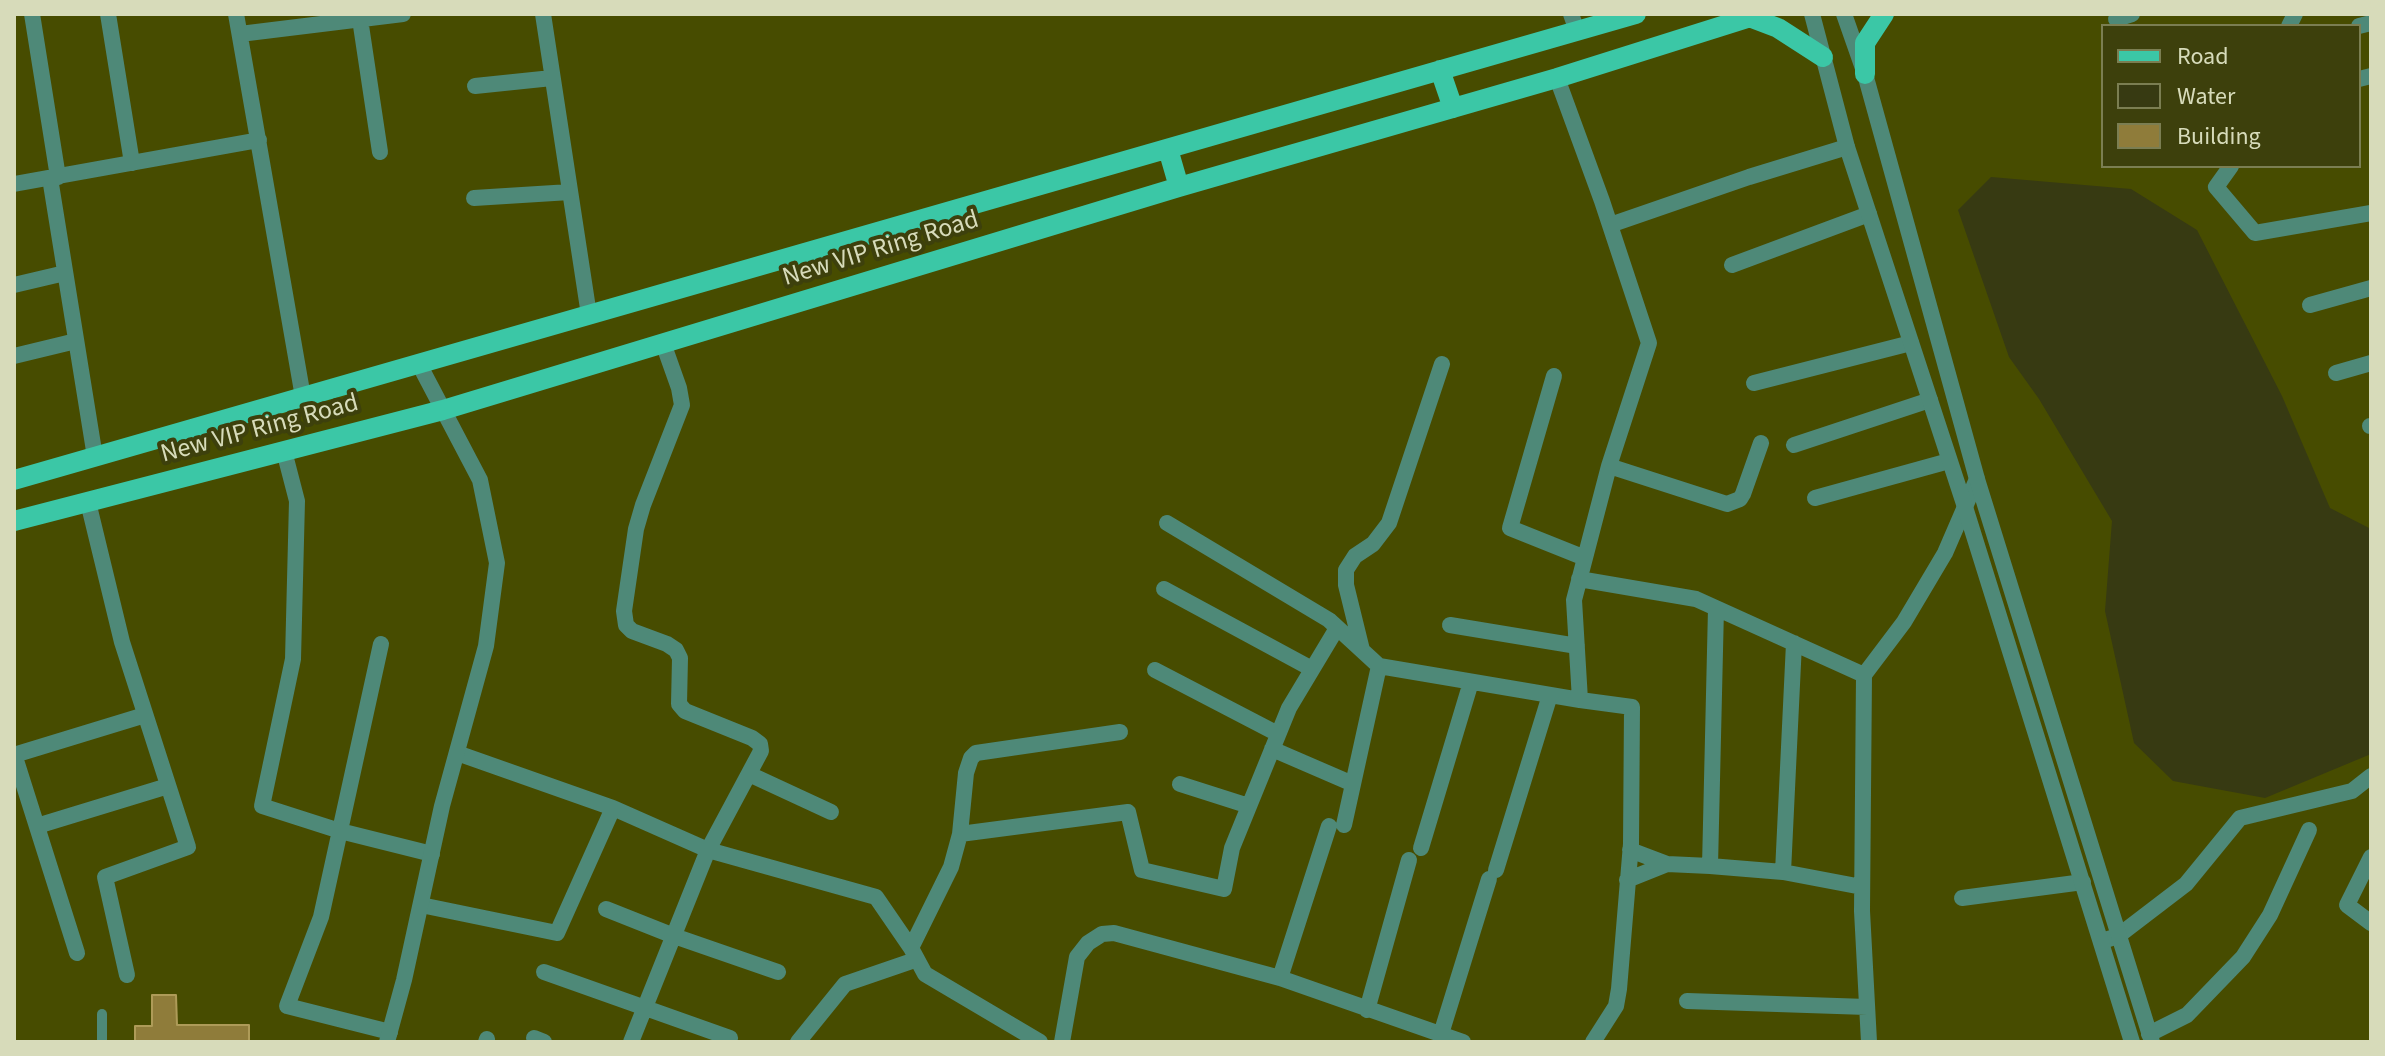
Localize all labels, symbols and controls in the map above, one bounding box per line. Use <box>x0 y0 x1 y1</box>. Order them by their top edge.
legend <box>2101 24 2361 168</box>
text: Road <box>2177 39 2229 74</box>
text: Water <box>2177 79 2235 114</box>
text: Building <box>2177 119 2261 154</box>
street label: New VIP Ring Road <box>779 205 983 295</box>
street label: New VIP Ring Road <box>158 389 362 471</box>

